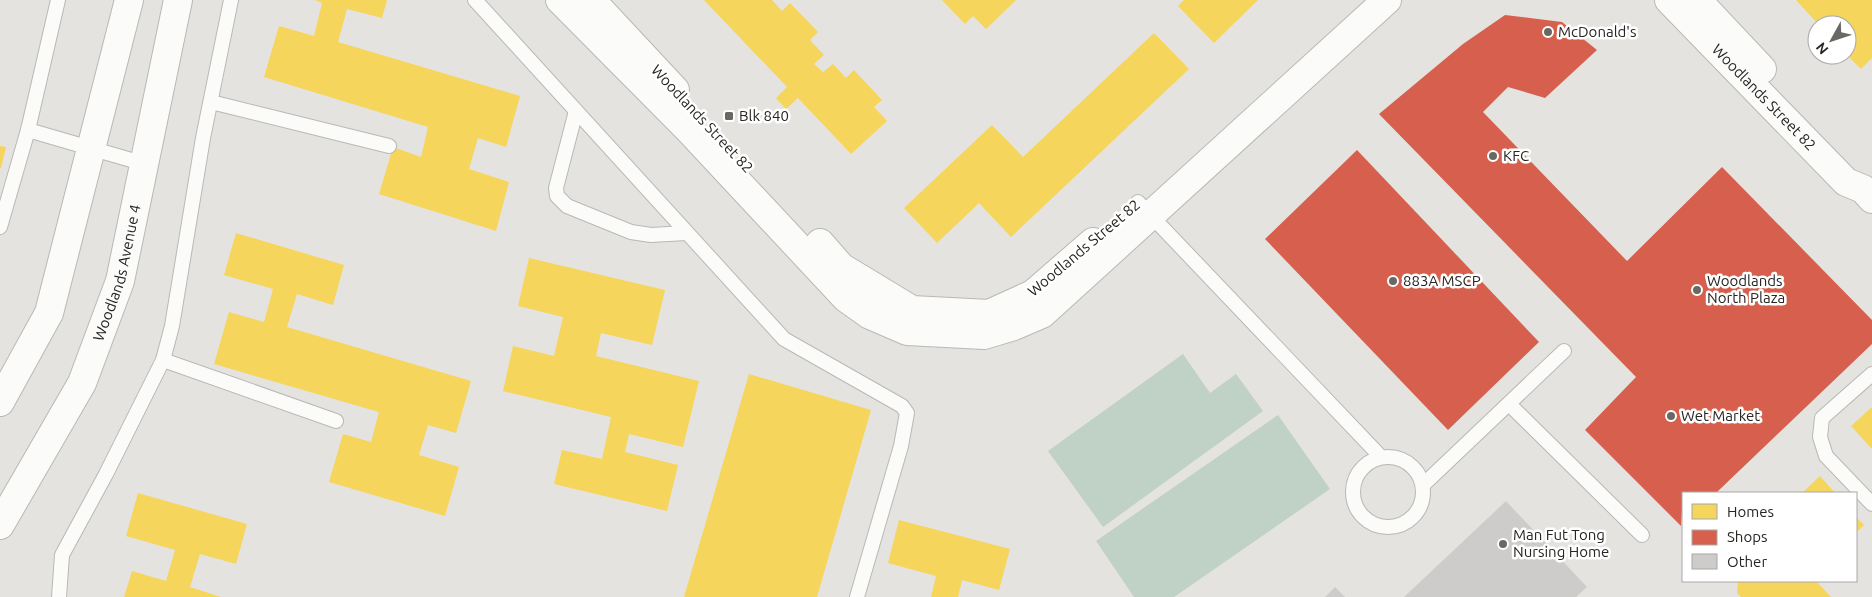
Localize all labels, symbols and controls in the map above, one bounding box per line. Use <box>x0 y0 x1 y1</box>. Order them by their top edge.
north arrow <box>1807 15 1857 65</box>
place label: McDonald's <box>1558 23 1636 40</box>
marker: McDonald's <box>1542 26 1554 38</box>
text: N <box>1813 39 1832 58</box>
street label: Woodlands Street 82 <box>1709 41 1820 154</box>
street label: Woodlands Street 82 <box>648 61 757 176</box>
place label: Blk 840 <box>739 107 789 124</box>
marker: Blk 840 <box>723 110 735 122</box>
place label: KFC <box>1503 147 1529 164</box>
marker: KFC <box>1487 150 1499 162</box>
street label: Woodlands Street 82 <box>1024 196 1143 300</box>
street label: Woodlands Avenue 4 <box>89 203 144 343</box>
place label: 883A MSCP <box>1403 272 1481 289</box>
place label: Woodlands North Plaza <box>1707 272 1785 306</box>
marker: 883A MSCP <box>1387 275 1399 287</box>
marker: Woodlands North Plaza <box>1691 284 1703 296</box>
place label: Wet Market <box>1681 407 1760 424</box>
marker: Wet Market <box>1665 410 1677 422</box>
legend <box>1682 492 1857 582</box>
text: Homes <box>1727 503 1774 520</box>
place label: Man Fut Tong Nursing Home <box>1513 526 1609 560</box>
text: Shops <box>1727 528 1768 545</box>
marker: Man Fut Tong Nursing Home <box>1497 538 1509 550</box>
text: Other <box>1727 553 1767 570</box>

